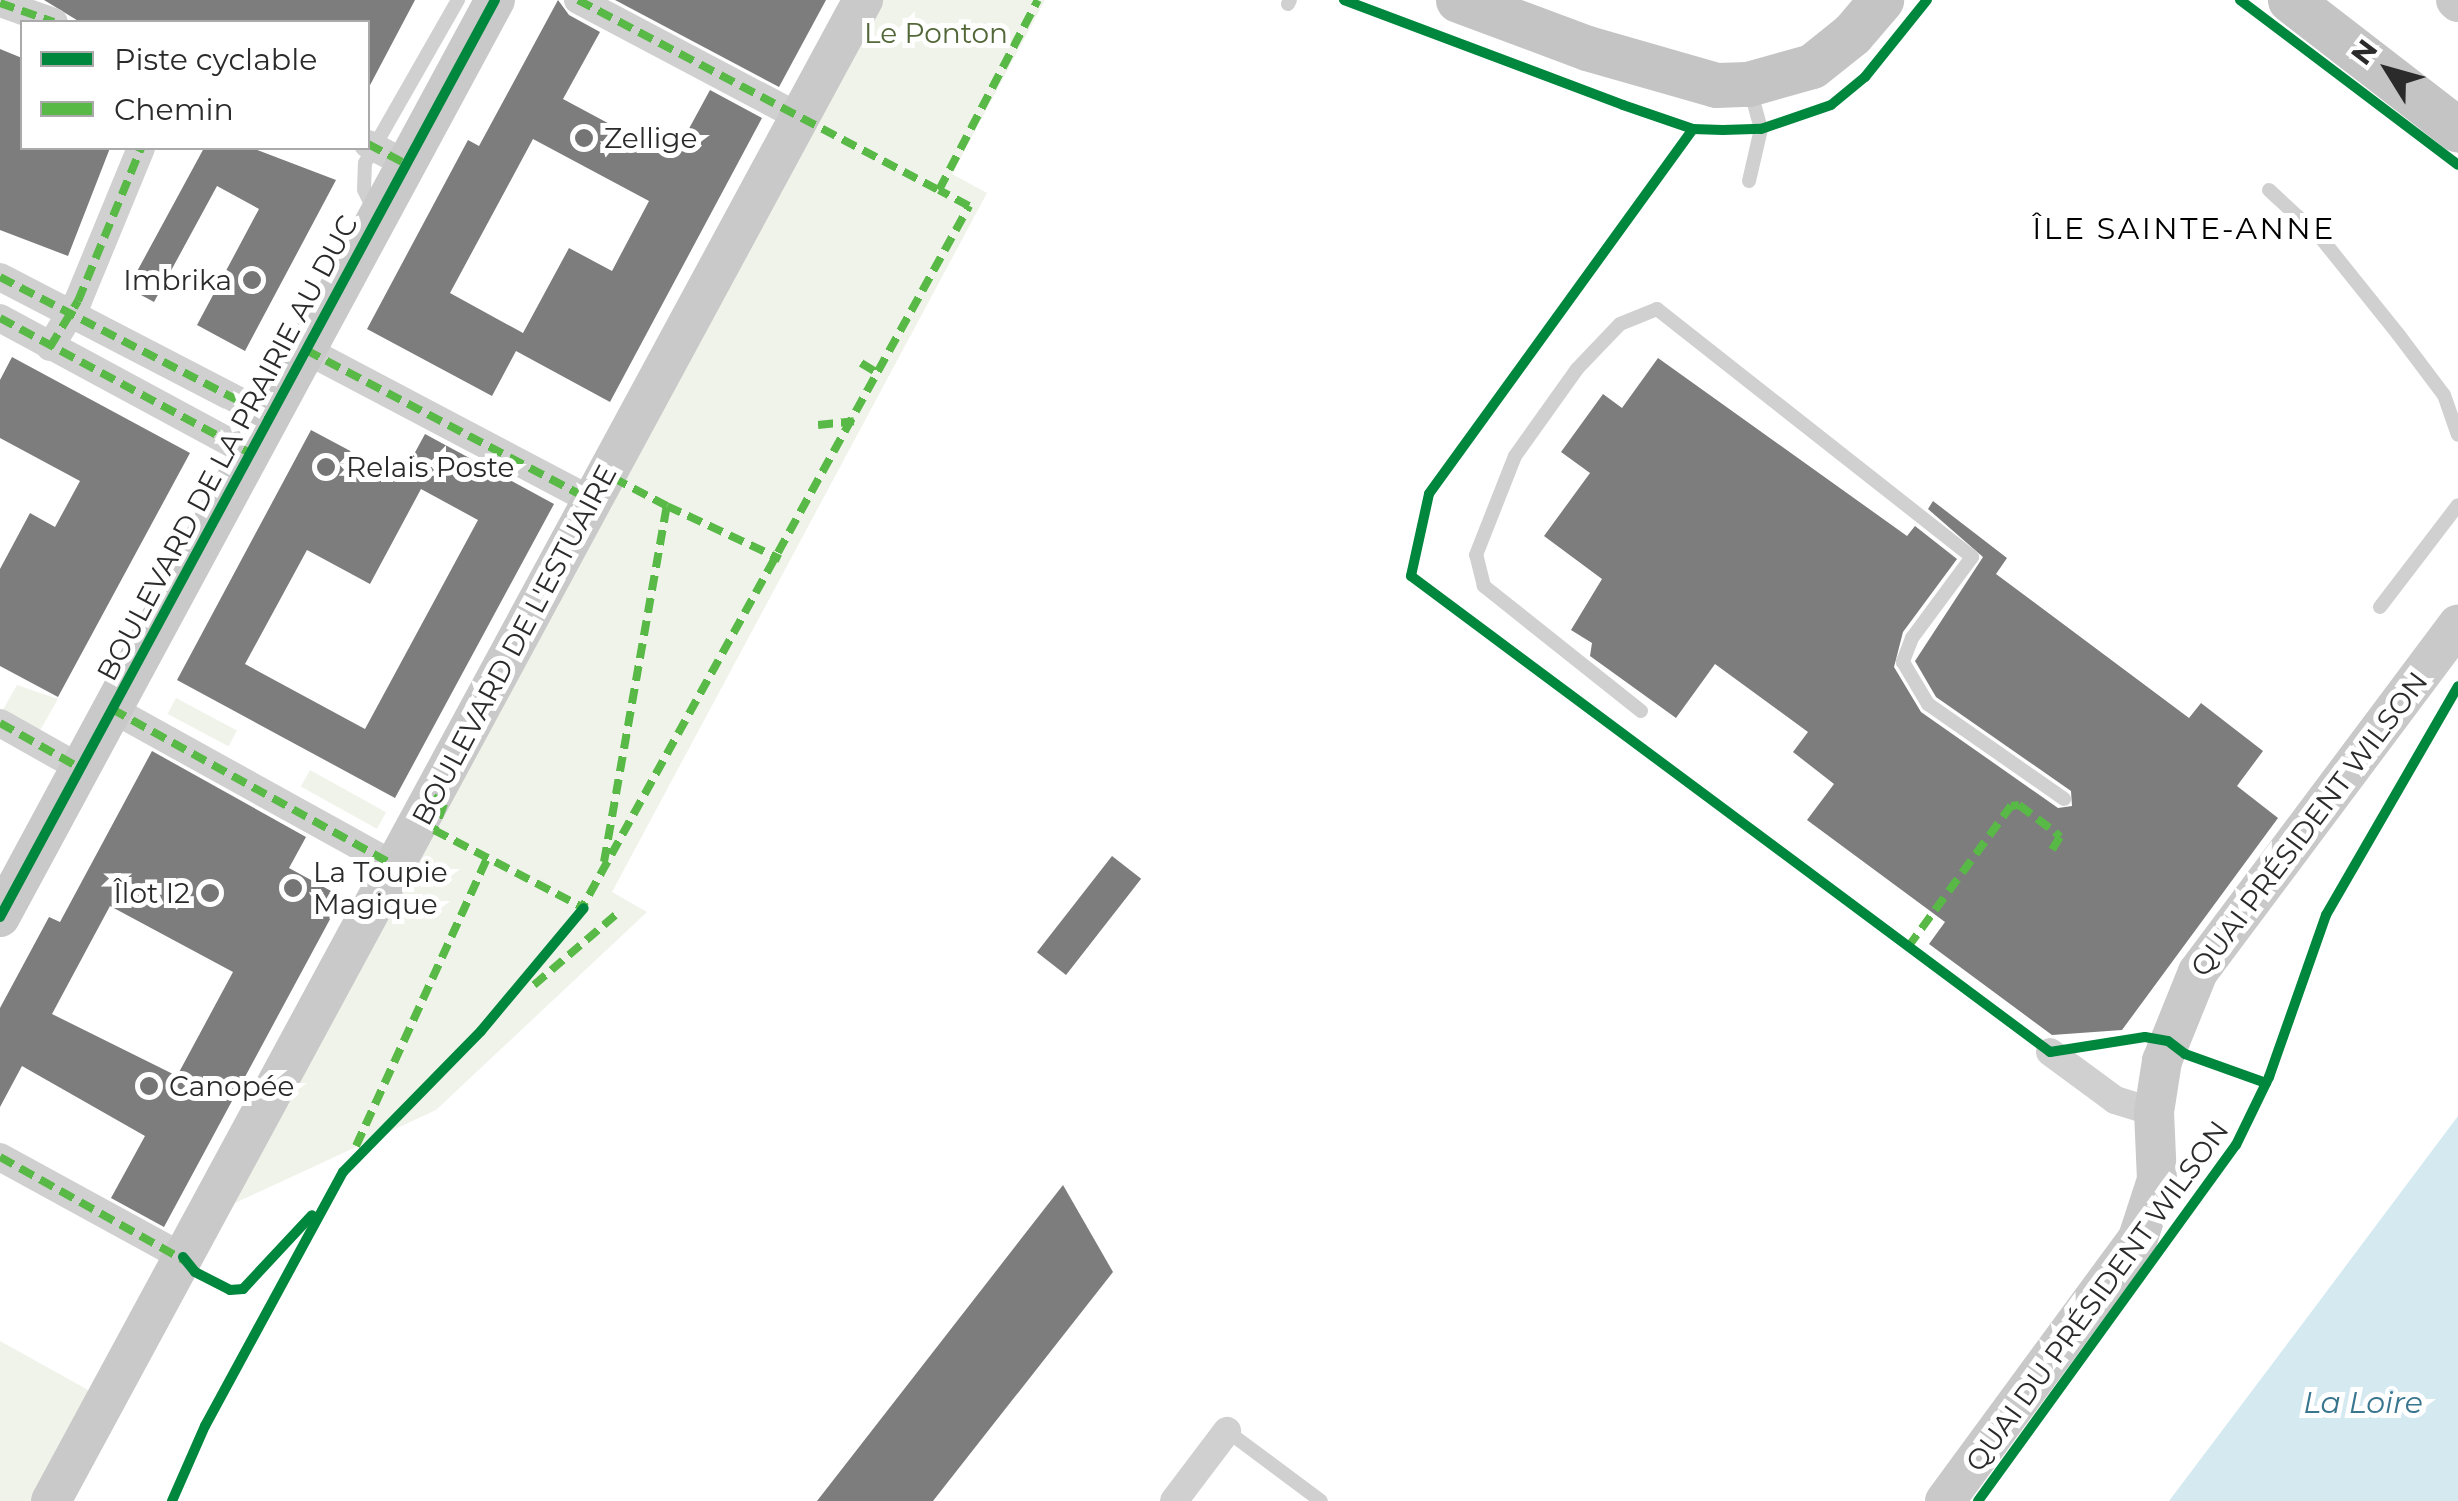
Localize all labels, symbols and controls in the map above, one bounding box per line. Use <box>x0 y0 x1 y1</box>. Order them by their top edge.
park label: Le Ponton <box>864 16 1008 50</box>
legend <box>20 20 370 150</box>
north arrow <box>2338 20 2438 120</box>
text: N <box>2344 33 2384 71</box>
text: Piste cyclable <box>114 41 317 78</box>
text: Chemin <box>114 91 234 128</box>
place label: Zellige <box>604 121 697 155</box>
marker: Zellige <box>573 127 595 149</box>
street label: BOULEVARD DE LA PRAIRIE AU DUC <box>90 210 364 686</box>
district label: ÎLE SAINTE-ANNE <box>2032 211 2336 247</box>
place label: Imbrika <box>123 263 232 297</box>
marker: Imbrika <box>241 269 263 291</box>
place label: Relais Poste <box>346 450 514 484</box>
marker: Relais Poste <box>315 456 337 478</box>
street label: BOULEVARD DE L'ESTUAIRE <box>405 459 623 831</box>
street label: QUAI PRÉSIDENT WILSON <box>2183 665 2435 983</box>
place label: La Toupie Magique <box>313 855 448 921</box>
place label: Îlot I2 <box>113 876 190 910</box>
marker: La Toupie Magique <box>282 877 304 899</box>
marker: Îlot I2 <box>199 882 221 904</box>
place label: Canopée <box>169 1069 294 1103</box>
marker: Canopée <box>138 1075 160 1097</box>
street label: QUAI DU PRÉSIDENT WILSON <box>1958 1114 2236 1478</box>
water label: La Loire <box>2303 1385 2423 1421</box>

